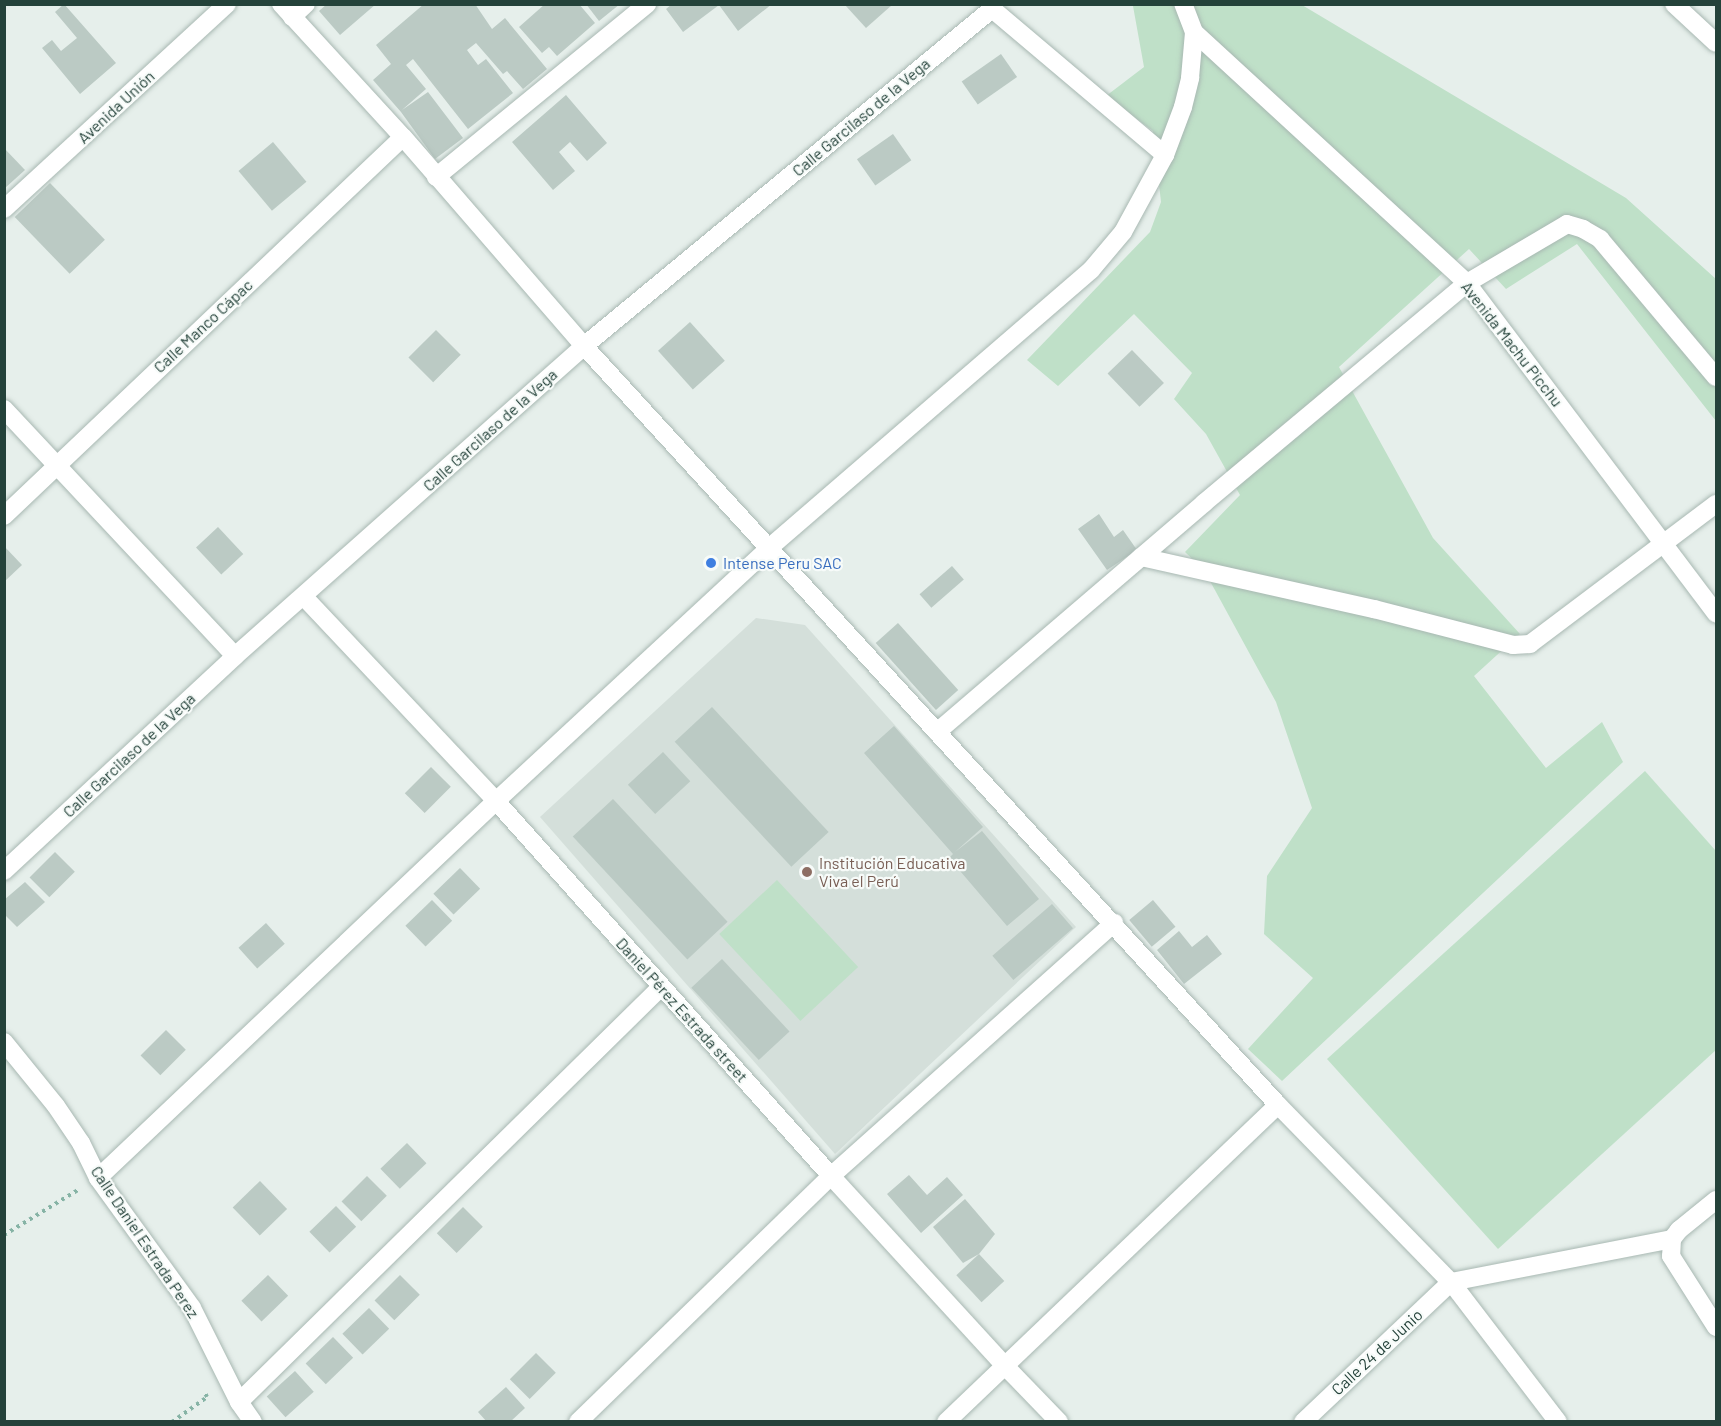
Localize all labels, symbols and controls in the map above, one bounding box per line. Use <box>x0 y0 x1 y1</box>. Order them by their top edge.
street label: Calle Garcilaso de la Vega <box>788 54 934 180</box>
street label: Avenida Unión <box>74 66 158 148</box>
street label: Calle Manco Cápac <box>150 275 256 377</box>
street label: Avenida Machu Picchu <box>1457 278 1567 410</box>
street label: Calle Garcilaso de la Vega <box>419 365 561 495</box>
place label: Intense Peru SAC <box>723 553 842 573</box>
marker: Intense Peru SAC <box>704 556 718 570</box>
street label: Calle Garcilaso de la Vega <box>59 689 199 821</box>
place label: Institución Educativa Viva el Perú <box>819 853 965 891</box>
marker: Institución Educativa Viva el Perú <box>800 865 814 879</box>
street label: Daniel Pérez Estrada street <box>612 934 752 1086</box>
street label: Calle Daniel Estrada Perez <box>87 1162 203 1322</box>
street label: Calle 24 de Junio <box>1328 1305 1426 1399</box>

